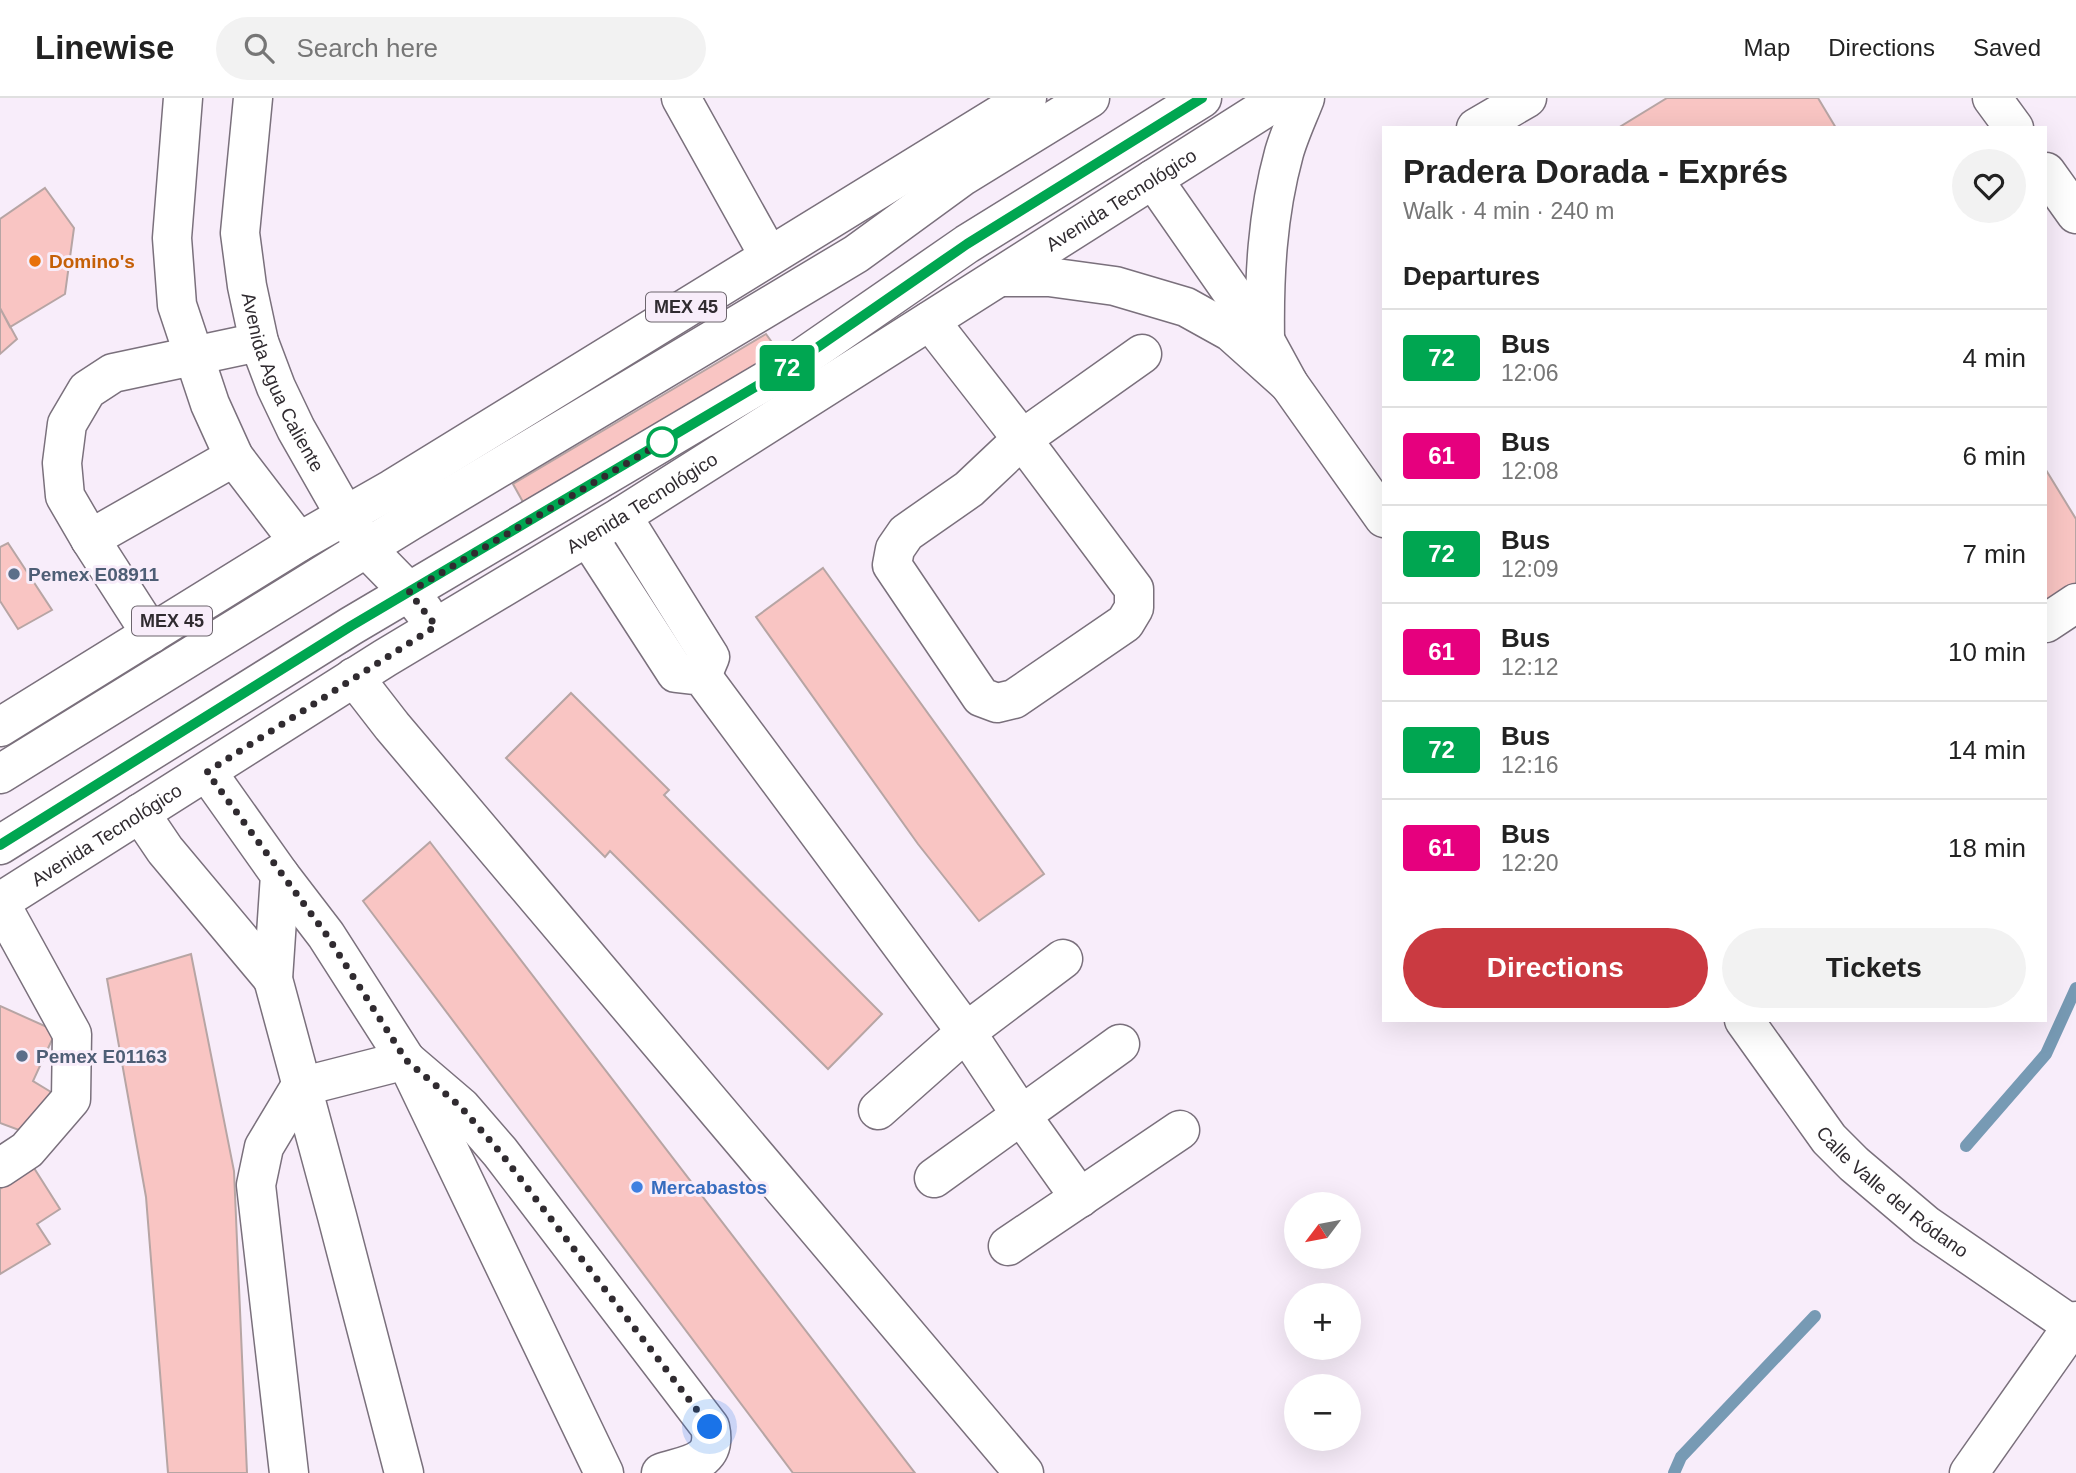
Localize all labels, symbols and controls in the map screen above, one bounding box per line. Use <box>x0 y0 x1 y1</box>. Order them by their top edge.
search box <box>216 17 706 80</box>
text: Linewise <box>35 29 174 66</box>
icon: search <box>240 29 278 67</box>
text: Search here <box>296 33 438 63</box>
text: Map <box>1744 34 1790 61</box>
text: Directions <box>1828 34 1935 61</box>
text: Saved <box>1973 34 2041 61</box>
street label: Avenida Tecnológico <box>1042 145 1200 255</box>
button: heart <box>1952 149 2026 223</box>
text: Pradera Dorada - Exprés <box>1403 153 1788 190</box>
text: Walk · 4 min · 240 m <box>1403 198 1614 224</box>
place label: Domino's <box>49 251 135 272</box>
marker: Domino's <box>27 253 43 269</box>
text: Departures <box>1403 261 1540 291</box>
street label: Avenida Agua Caliente <box>238 291 328 475</box>
road number: MEX 45 <box>646 292 726 322</box>
text: Bus <box>1501 329 1550 359</box>
text: 4 min <box>1962 343 2026 373</box>
text: 72 <box>1428 344 1455 371</box>
line badge: 72 <box>756 345 818 391</box>
text: 72 <box>774 354 800 381</box>
text: 12:06 <box>1501 360 1559 386</box>
unlabelled marker <box>647 427 677 457</box>
text: Bus <box>1501 427 1550 457</box>
text: 6 min <box>1962 441 2026 471</box>
text: 61 <box>1428 442 1455 469</box>
street label: Avenida Tecnológico <box>563 448 721 558</box>
text: 12:08 <box>1501 458 1559 484</box>
text: Bus <box>1501 525 1550 555</box>
text: 7 min <box>1962 539 2026 569</box>
text: 72 <box>1428 540 1455 567</box>
text: 12:09 <box>1501 556 1559 582</box>
place label: Pemex E08911 <box>28 564 159 585</box>
marker: Pemex E08911 <box>6 566 22 582</box>
road number: MEX 45 <box>132 606 212 636</box>
text: Bus <box>1501 623 1550 653</box>
text: 10 min <box>1948 637 2026 667</box>
text: 61 <box>1428 638 1455 665</box>
text: 12:12 <box>1501 654 1559 680</box>
text: Bus <box>1501 721 1550 751</box>
text: 14 min <box>1948 735 2026 765</box>
text: 72 <box>1428 736 1455 763</box>
text: 12:16 <box>1501 752 1559 778</box>
street label: Avenida Tecnológico <box>28 780 186 890</box>
text: Bus <box>1501 819 1550 849</box>
text: 18 min <box>1948 833 2026 863</box>
text: 61 <box>1428 834 1455 861</box>
text: 12:20 <box>1501 850 1559 876</box>
button: Directions <box>1403 928 1708 1008</box>
button: Tickets <box>1722 928 2026 1008</box>
place label: Pemex E01163 <box>36 1046 167 1067</box>
marker: Pemex E01163 <box>14 1048 30 1064</box>
street label: Calle Valle del Ródano <box>1812 1122 1972 1262</box>
place label: Mercabastos <box>651 1177 767 1198</box>
marker: Mercabastos <box>629 1179 645 1195</box>
north arrow <box>1284 1192 1362 1269</box>
map controls <box>1284 1192 1361 1451</box>
button: + <box>1284 1283 1361 1360</box>
button: − <box>1284 1374 1361 1451</box>
your location <box>692 1409 727 1444</box>

